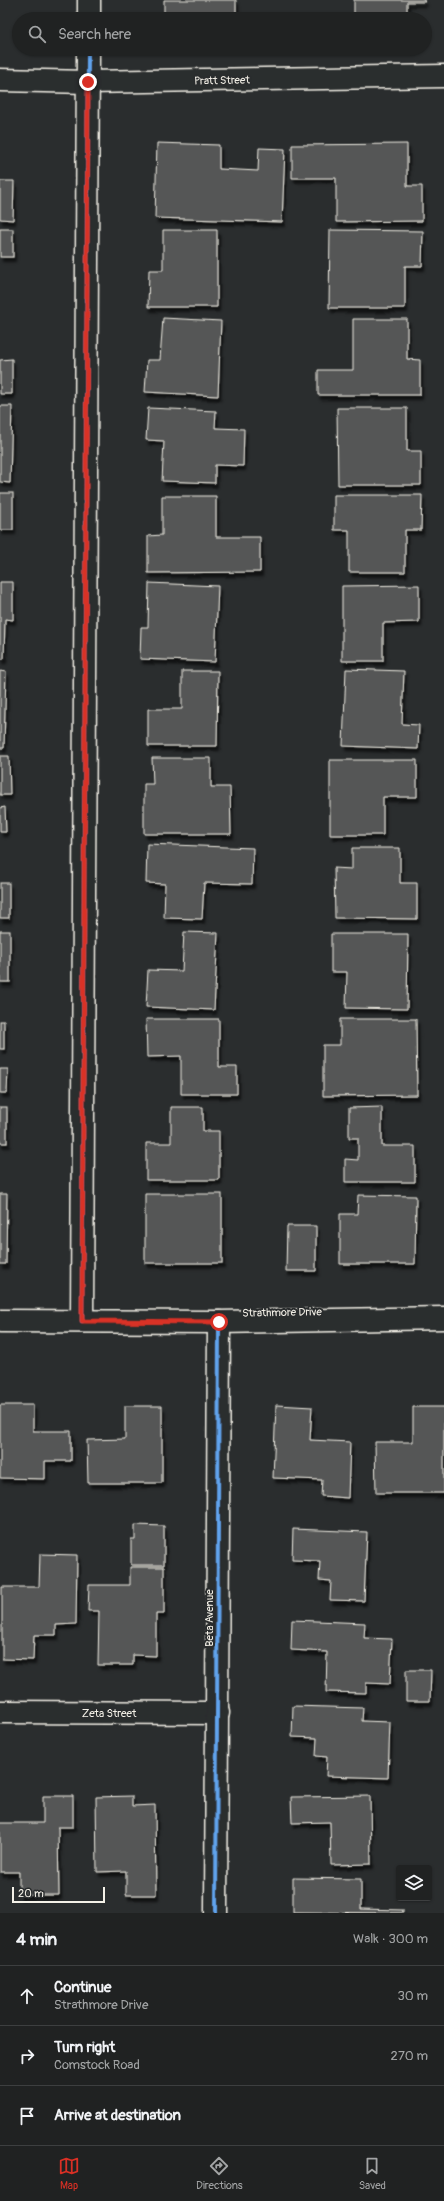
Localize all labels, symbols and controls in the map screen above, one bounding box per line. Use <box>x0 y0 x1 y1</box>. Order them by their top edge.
search box <box>12 12 432 56</box>
icon: search <box>26 23 48 45</box>
text: Search here <box>58 25 131 44</box>
route end <box>79 73 97 91</box>
street label: Pratt Street <box>194 74 251 87</box>
street label: Strathmore Drive <box>242 1305 323 1320</box>
route start <box>210 1313 228 1331</box>
street label: Beta Avenue <box>203 1589 216 1647</box>
street label: Zeta Street <box>82 1707 137 1720</box>
map controls <box>396 1865 432 1901</box>
button: layers <box>396 1865 432 1901</box>
scale bar <box>12 1885 105 1904</box>
text: 20 m <box>18 1887 44 1900</box>
text: 4 min <box>16 1929 57 1950</box>
text: Walk · 300 m <box>353 1931 428 1947</box>
text: Continue <box>54 1978 112 1997</box>
icon: ahead <box>16 1985 38 2007</box>
text: 30 m <box>398 1988 428 2004</box>
text: Strathmore Drive <box>54 1997 148 2013</box>
text: Turn right <box>54 2038 115 2057</box>
icon: right <box>16 2045 38 2067</box>
text: 270 m <box>391 2048 428 2064</box>
text: Comstock Road <box>54 2057 140 2073</box>
icon: arrive <box>16 2105 38 2127</box>
text: Arrive at destination <box>54 2106 181 2125</box>
tab: Map <box>58 2155 80 2192</box>
tab: Directions <box>196 2155 243 2192</box>
tab: Saved <box>359 2155 386 2192</box>

